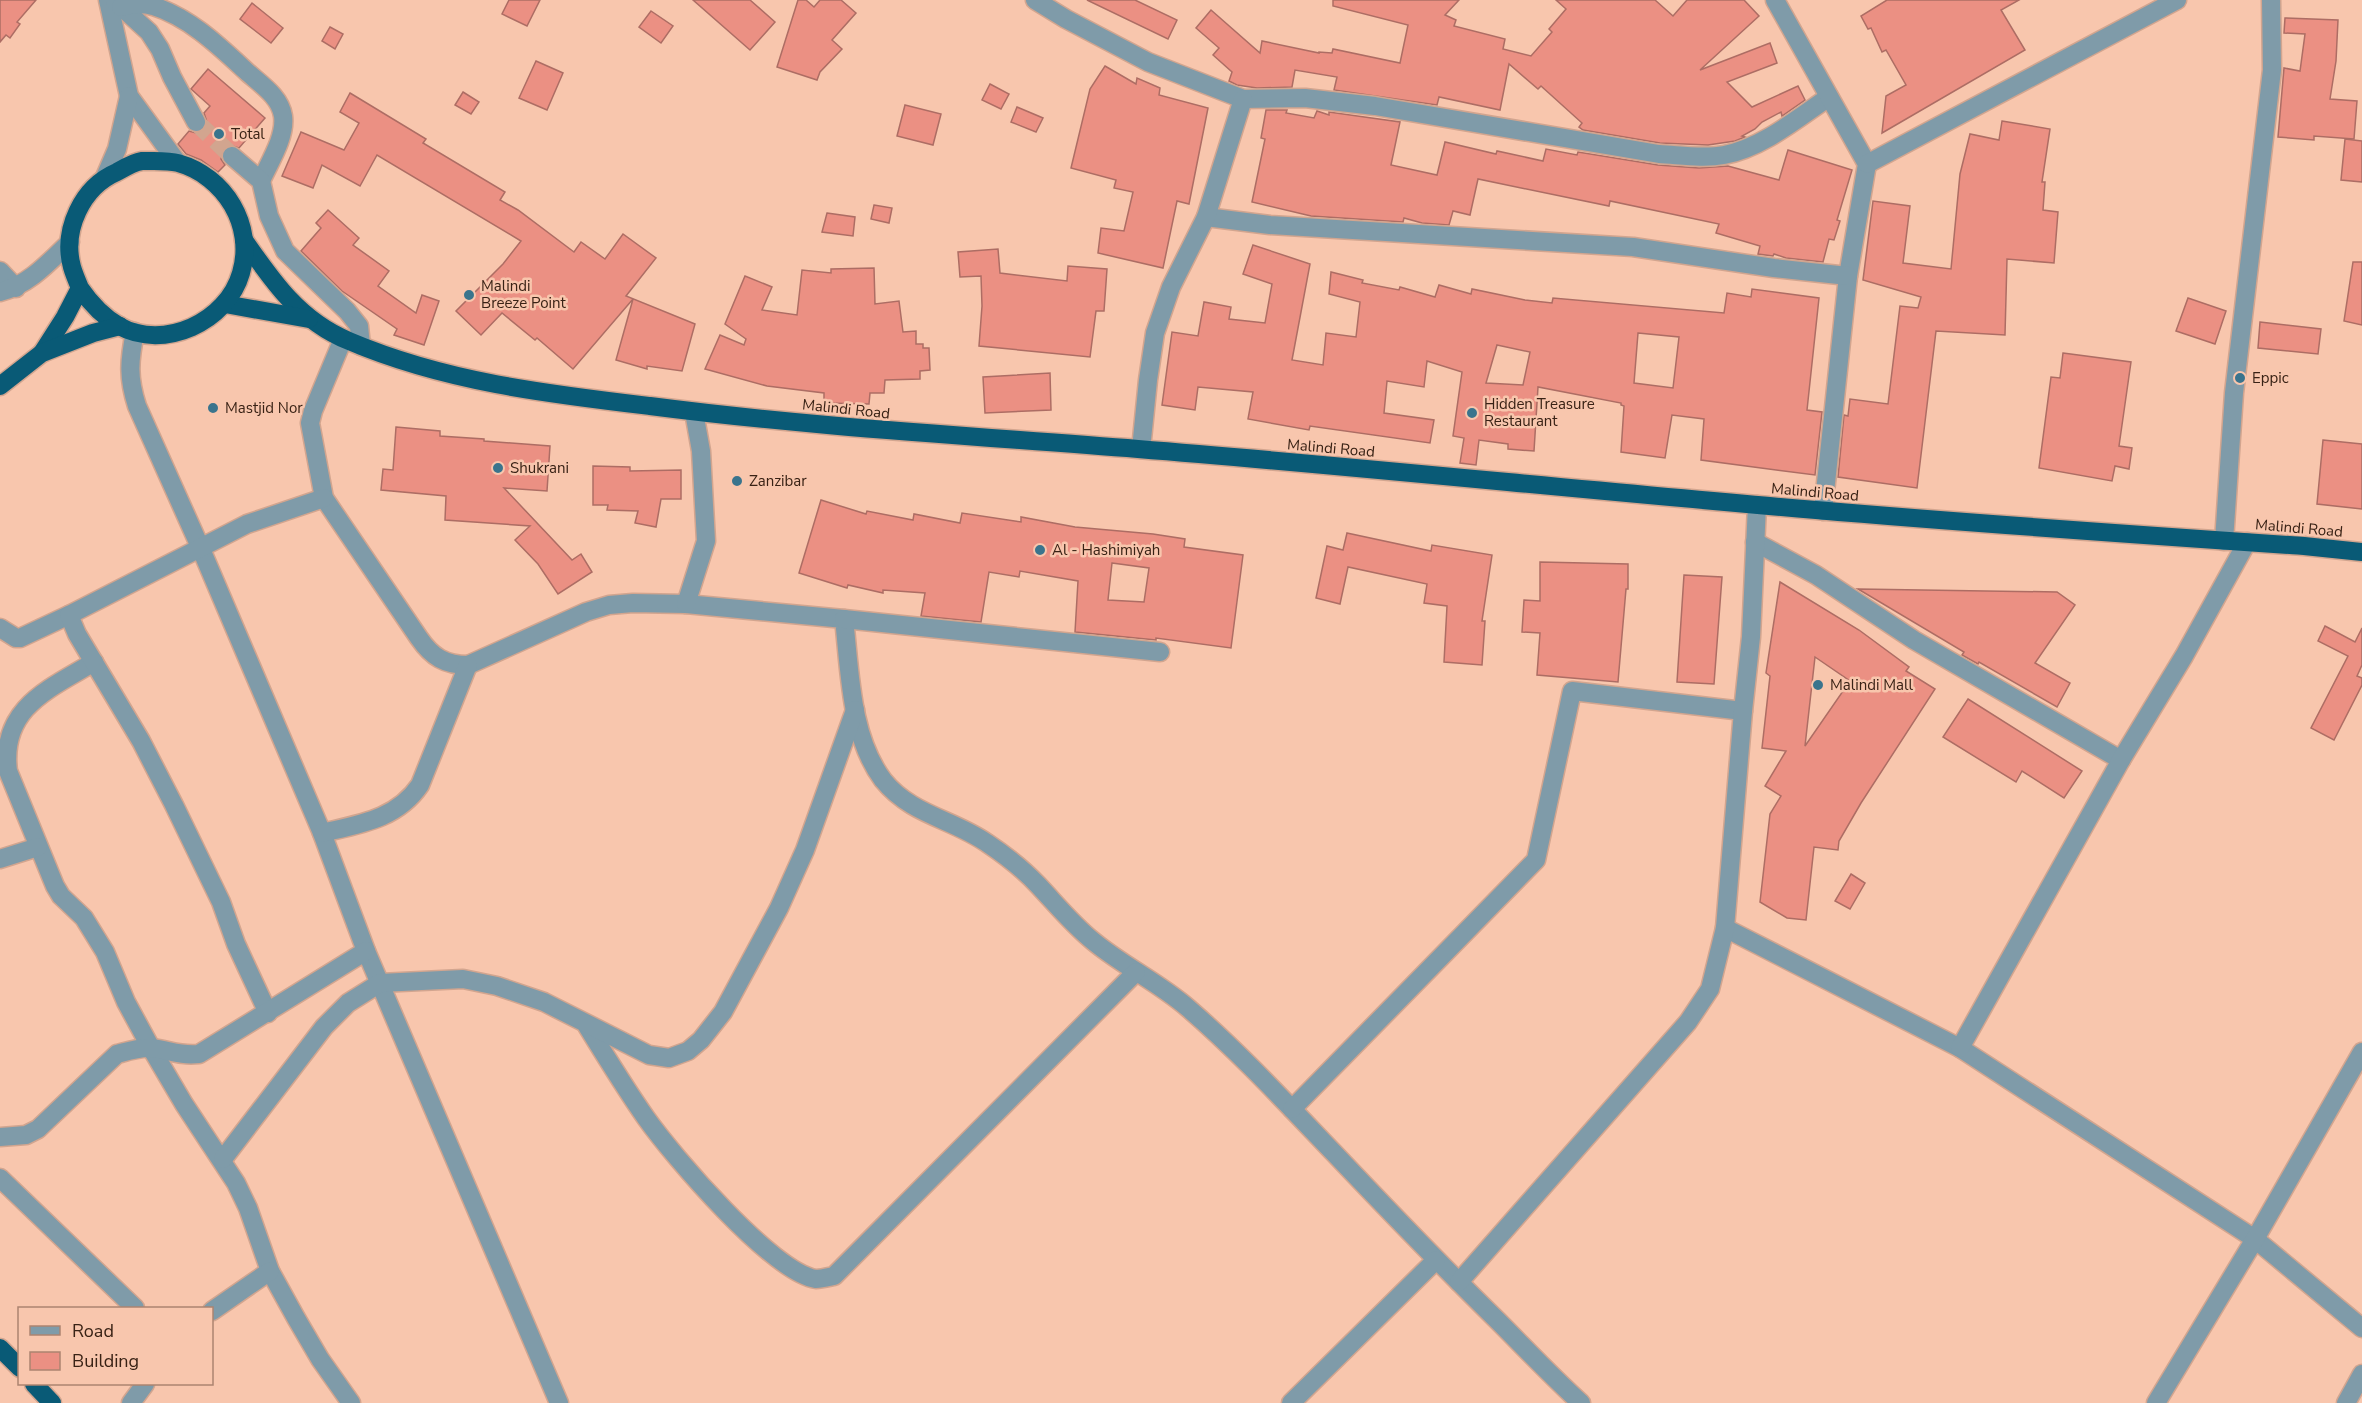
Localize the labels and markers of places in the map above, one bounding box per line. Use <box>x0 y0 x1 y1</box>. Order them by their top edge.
place label: Total <box>231 124 265 144</box>
marker: Total <box>212 127 226 141</box>
place label: Malindi Breeze Point <box>481 276 566 313</box>
marker: Malindi Breeze Point <box>462 288 476 302</box>
place label: Eppic <box>2252 368 2289 388</box>
marker: Eppic <box>2233 371 2247 385</box>
place label: Hidden Treasure Restaurant <box>1484 394 1595 431</box>
place label: Mastjid Nor <box>225 398 303 418</box>
marker: Mastjid Nor <box>206 401 220 415</box>
marker: Hidden Treasure Restaurant <box>1465 406 1479 420</box>
place label: Shukrani <box>510 458 569 478</box>
marker: Shukrani <box>491 461 505 475</box>
place label: Zanzibar <box>749 471 807 491</box>
marker: Zanzibar <box>730 474 744 488</box>
place label: Al - Hashimiyah <box>1052 540 1160 560</box>
marker: Al - Hashimiyah <box>1033 543 1047 557</box>
place label: Malindi Mall <box>1830 675 1914 695</box>
marker: Malindi Mall <box>1811 678 1825 692</box>

